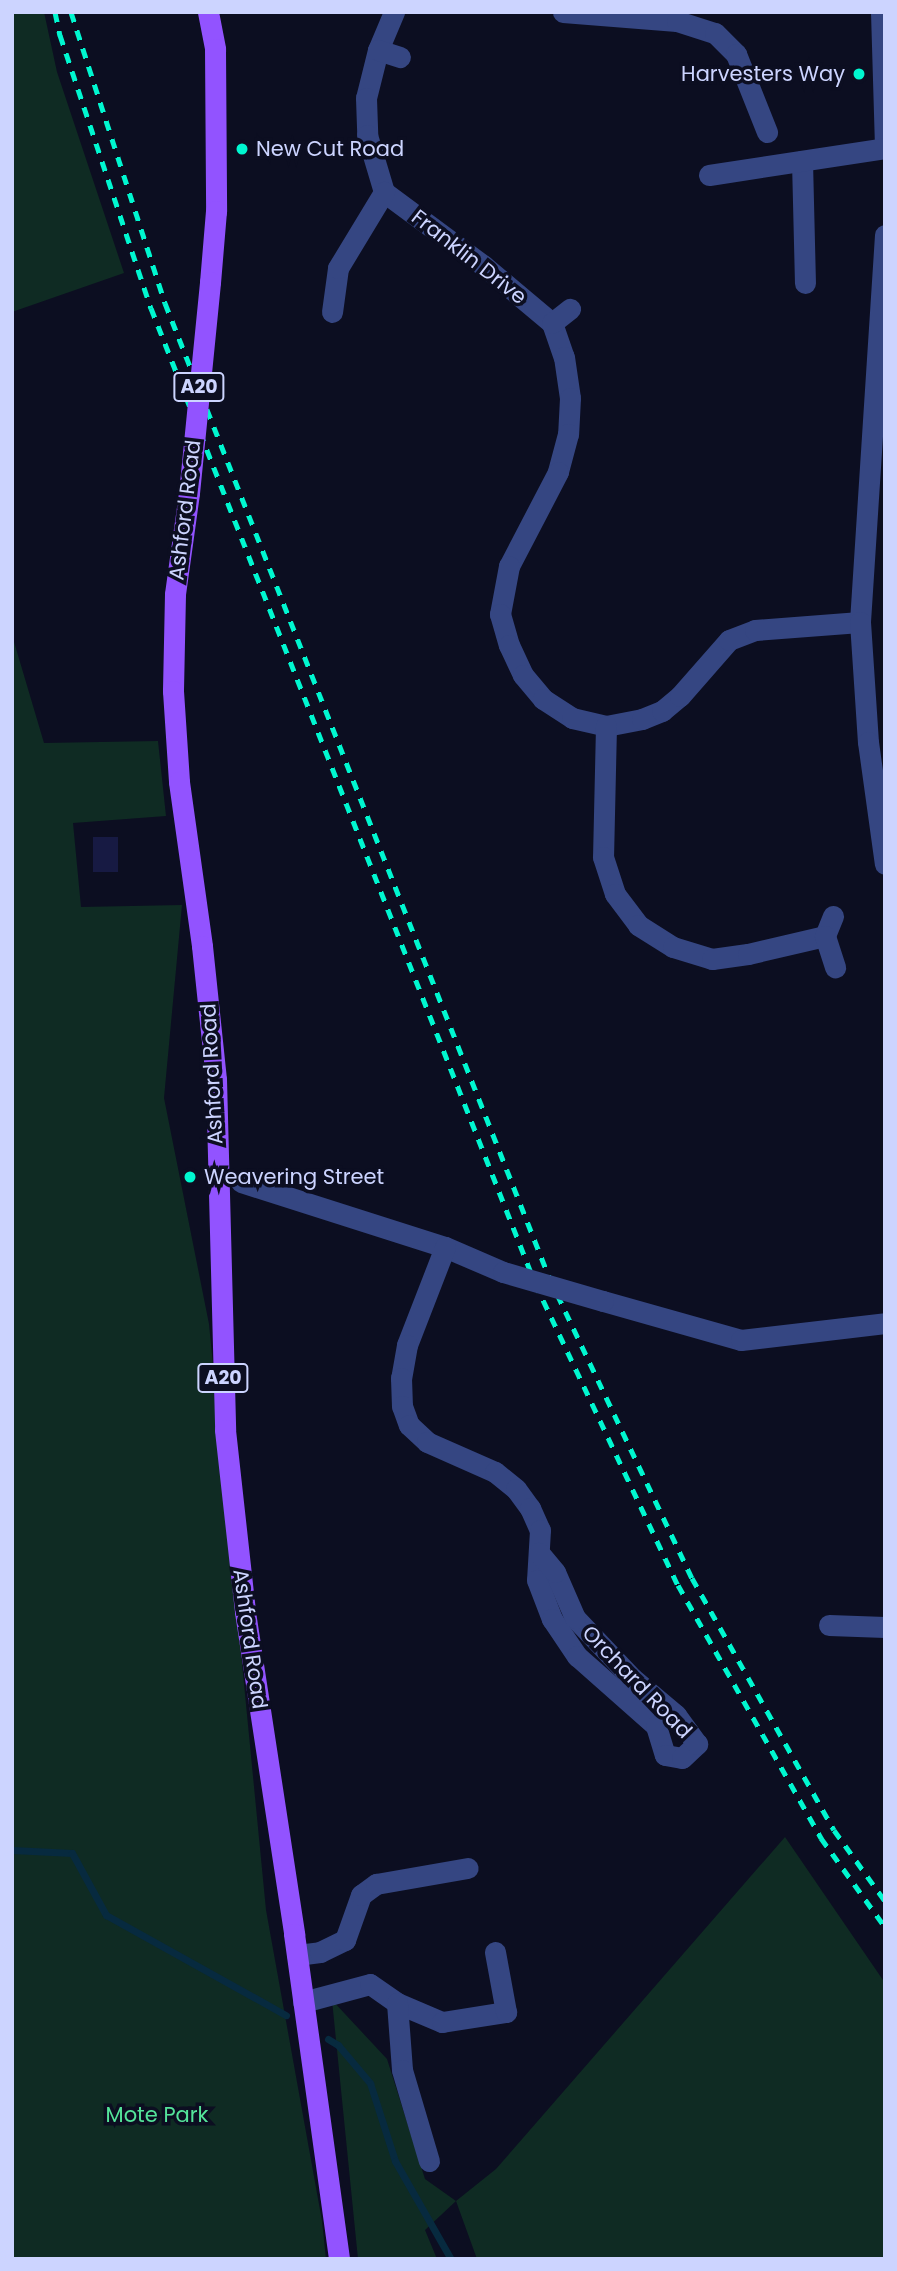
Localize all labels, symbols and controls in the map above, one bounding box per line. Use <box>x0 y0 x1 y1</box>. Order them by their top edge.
place label: Harvesters Way <box>681 61 845 87</box>
marker: Harvesters Way <box>851 66 867 82</box>
place label: New Cut Road <box>256 136 404 162</box>
marker: New Cut Road <box>234 141 250 157</box>
street label: Franklin Drive <box>407 204 531 310</box>
road number: A20 <box>173 372 225 402</box>
street label: Ashford Road <box>164 438 206 582</box>
street label: Ashford Road <box>196 1003 228 1145</box>
place label: Weavering Street <box>204 1164 384 1190</box>
marker: Weavering Street <box>182 1169 198 1185</box>
road number: A20 <box>197 1362 249 1394</box>
street label: Ashford Road <box>228 1567 272 1711</box>
street label: Orchard Road <box>577 1620 697 1744</box>
park label: Mote Park <box>106 2102 208 2128</box>

